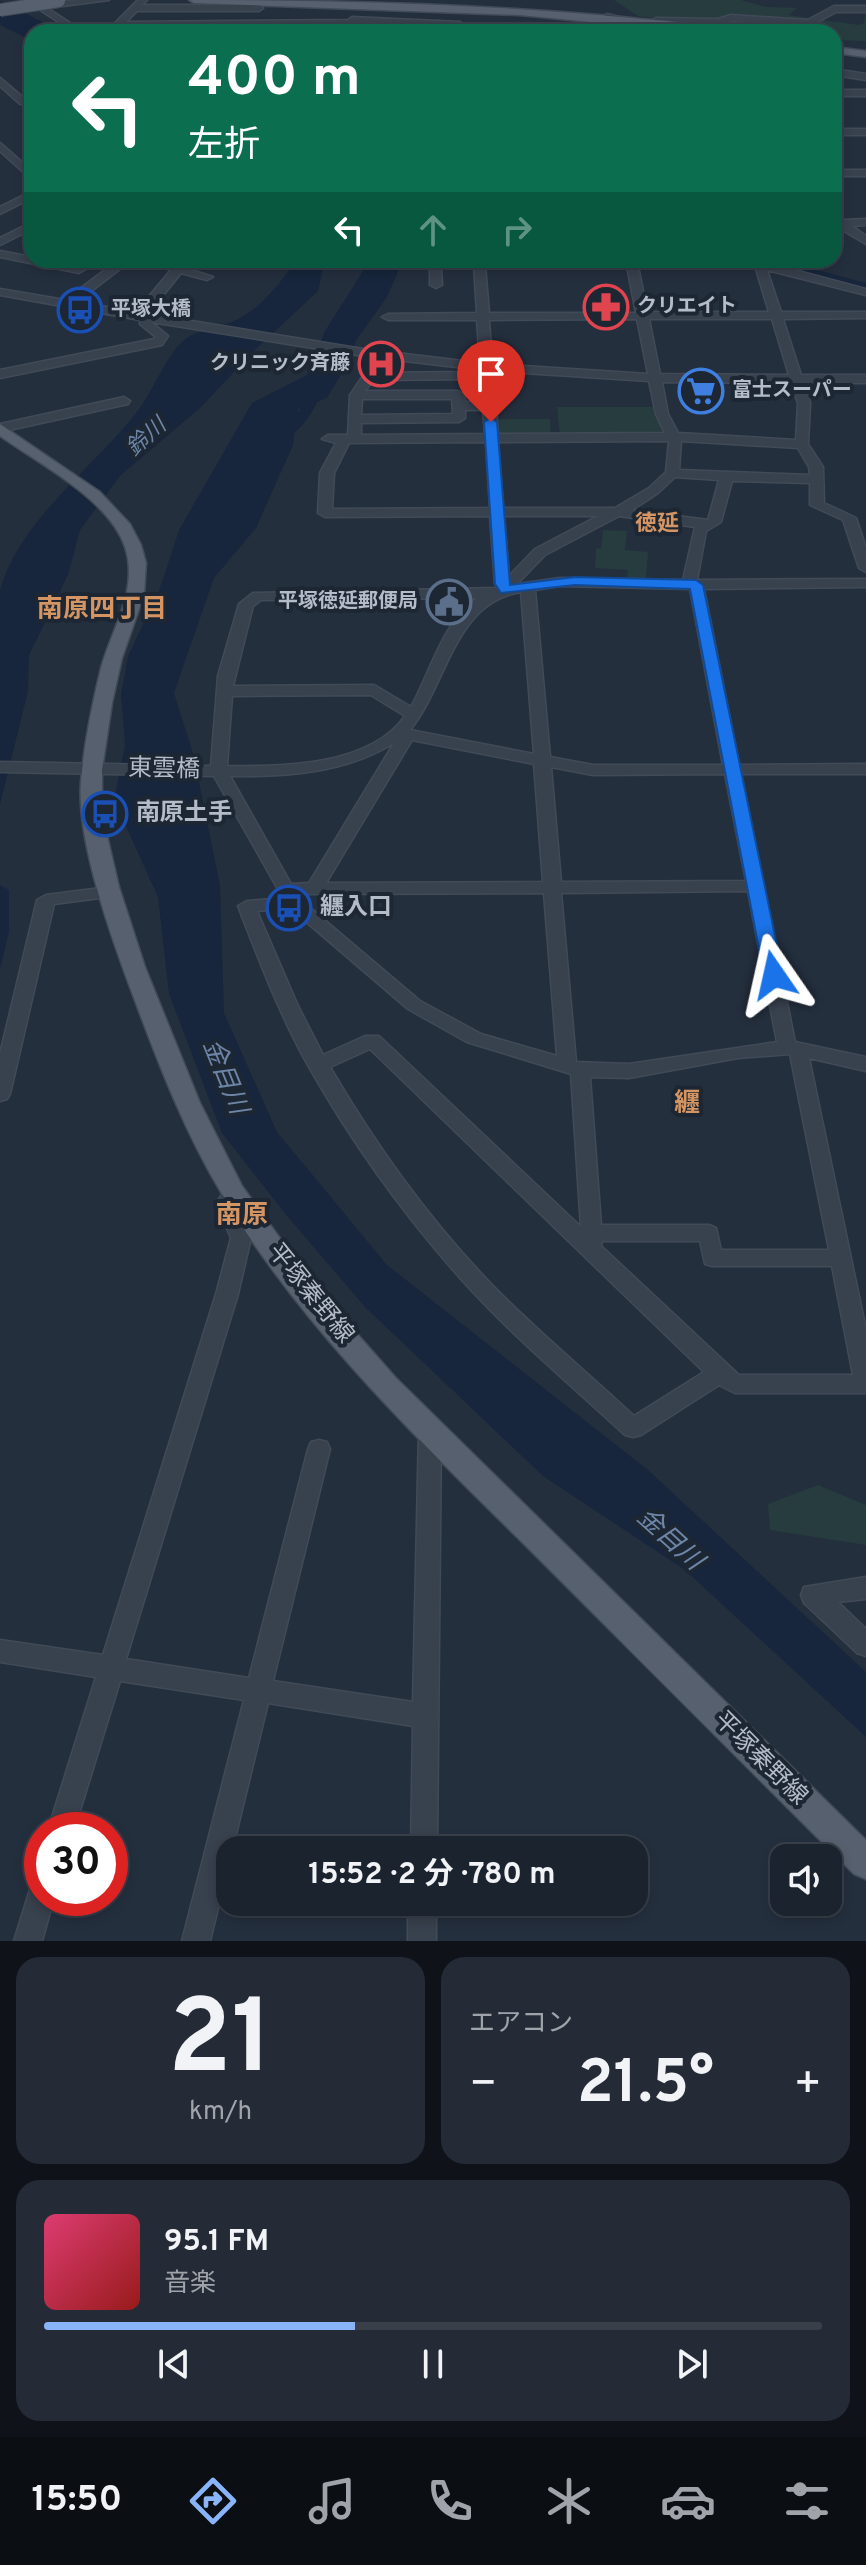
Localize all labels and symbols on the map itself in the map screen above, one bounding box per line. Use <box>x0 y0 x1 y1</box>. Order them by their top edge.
pharmacy icon: クリエイト <box>582 283 630 331</box>
bus stop icon: 平塚大橋 <box>56 286 104 334</box>
place label: クリエイト <box>637 294 737 320</box>
place label: 平塚大橋 <box>111 297 191 323</box>
hospital icon: クリニック斉藤 <box>357 340 405 388</box>
pin <box>457 340 525 422</box>
place label: クリニック斉藤 <box>210 351 350 377</box>
supermarket icon: 富士スーパー <box>677 367 725 415</box>
place label: 富士スーパー <box>732 378 852 404</box>
water label: 鈴川 <box>122 412 174 463</box>
district label: 徳延 <box>635 511 679 538</box>
public building icon: 平塚徳延郵便局 <box>425 578 473 626</box>
place label: 平塚徳延郵便局 <box>278 589 418 615</box>
district label: 南原四丁目 <box>37 594 167 627</box>
street label: 東雲橋 <box>128 754 200 786</box>
bus stop icon: 南原土手 <box>81 790 129 838</box>
place label: 南原土手 <box>136 799 232 829</box>
bus stop icon: 纒入口 <box>265 884 313 932</box>
place label: 纒入口 <box>320 893 392 923</box>
position arrow <box>732 933 816 1017</box>
water label: 金目川 <box>194 1035 255 1122</box>
district label: 纒 <box>674 1088 700 1121</box>
district label: 南原 <box>216 1200 268 1233</box>
street label: 平塚秦野線 <box>261 1238 359 1350</box>
water label: 金目川 <box>629 1502 711 1580</box>
street label: 平塚秦野線 <box>707 1706 813 1812</box>
speed limit sign: 30 <box>24 1812 128 1916</box>

